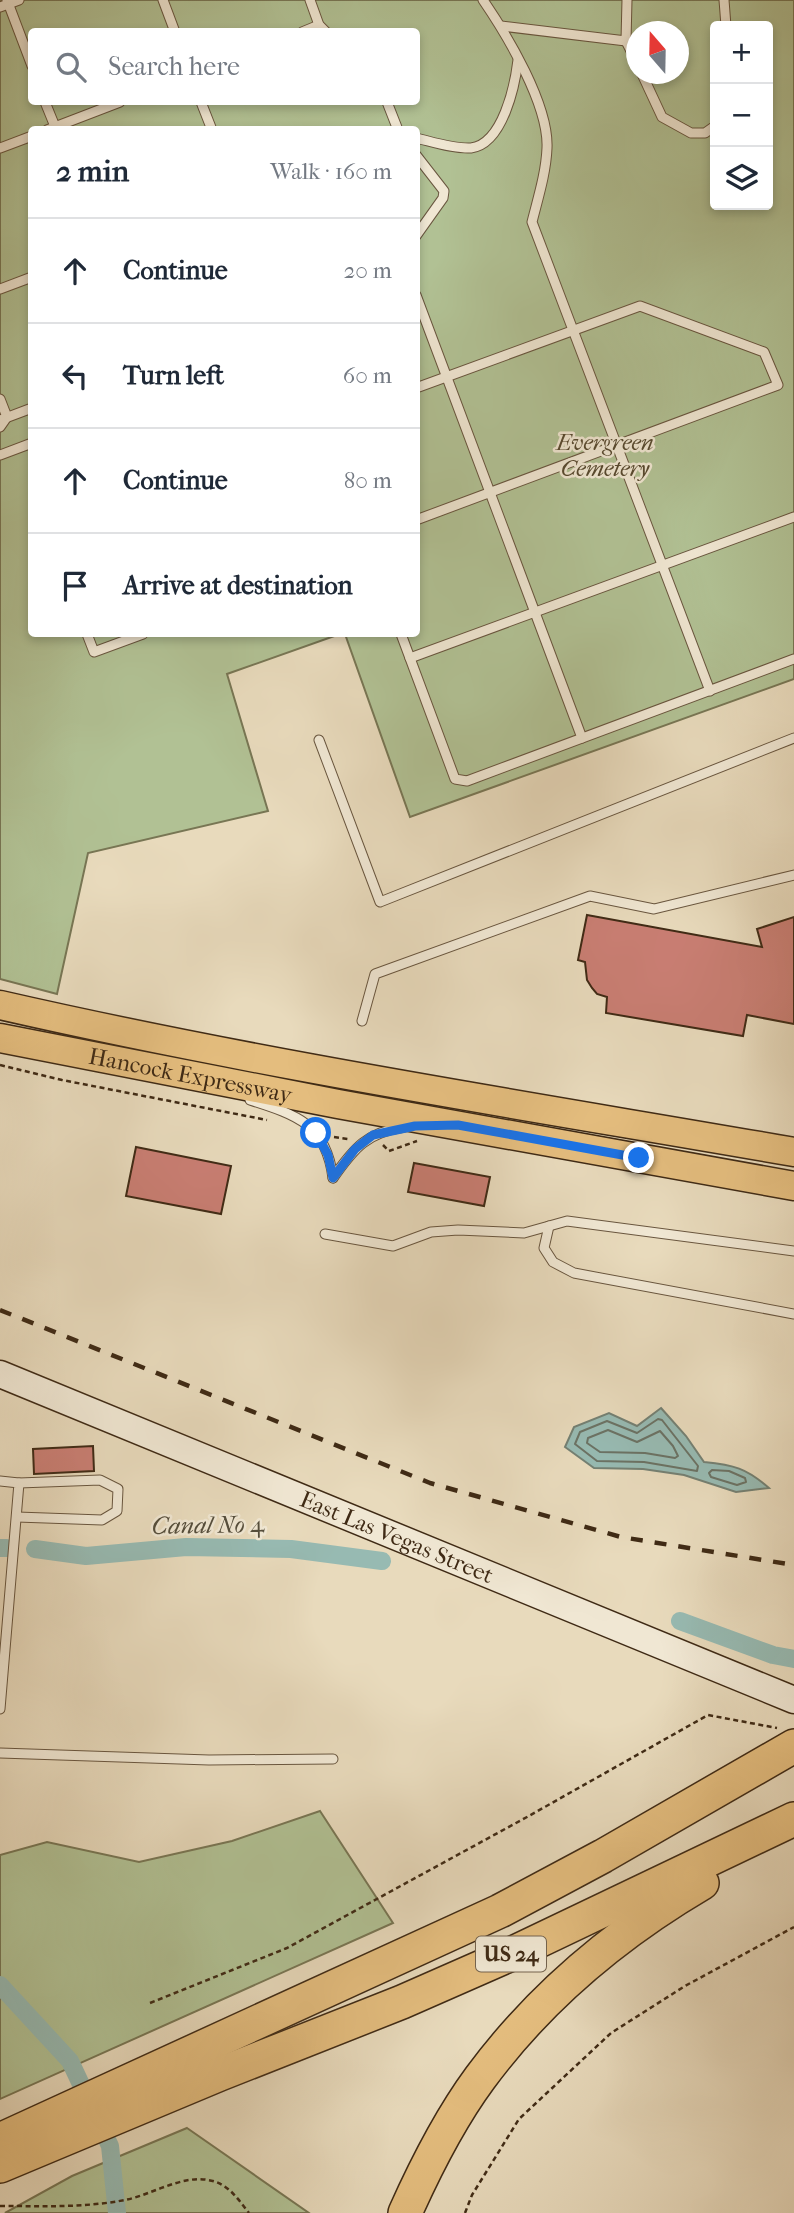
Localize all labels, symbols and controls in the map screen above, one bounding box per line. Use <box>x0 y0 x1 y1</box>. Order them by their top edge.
north arrow <box>626 21 689 84</box>
map controls <box>710 21 773 210</box>
button: + <box>710 21 773 84</box>
search box <box>28 28 420 105</box>
icon: search <box>52 48 90 86</box>
text: Search here <box>108 51 240 82</box>
button: − <box>710 84 773 147</box>
button: layers <box>710 147 773 210</box>
text: 2 min <box>56 154 129 189</box>
text: Walk · 160 m <box>270 158 392 185</box>
icon: ahead <box>56 252 94 290</box>
text: Continue <box>123 255 228 286</box>
text: 20 m <box>343 257 392 284</box>
icon: left <box>56 357 94 395</box>
text: Turn left <box>123 360 224 391</box>
text: 60 m <box>343 362 392 389</box>
park label: Evergreen Cemetery <box>554 429 654 482</box>
icon: ahead <box>56 462 94 500</box>
text: Continue <box>123 465 228 496</box>
text: 80 m <box>344 467 392 494</box>
icon: arrive <box>56 567 94 605</box>
text: Arrive at destination <box>123 570 353 601</box>
street label: Hancock Expressway <box>86 1043 295 1109</box>
route start <box>300 1117 331 1148</box>
route end <box>623 1142 654 1173</box>
street label: East Las Vegas Street <box>296 1486 497 1589</box>
water label: Canal No 4 <box>151 1510 265 1540</box>
road number: US 24 <box>476 1937 546 1972</box>

